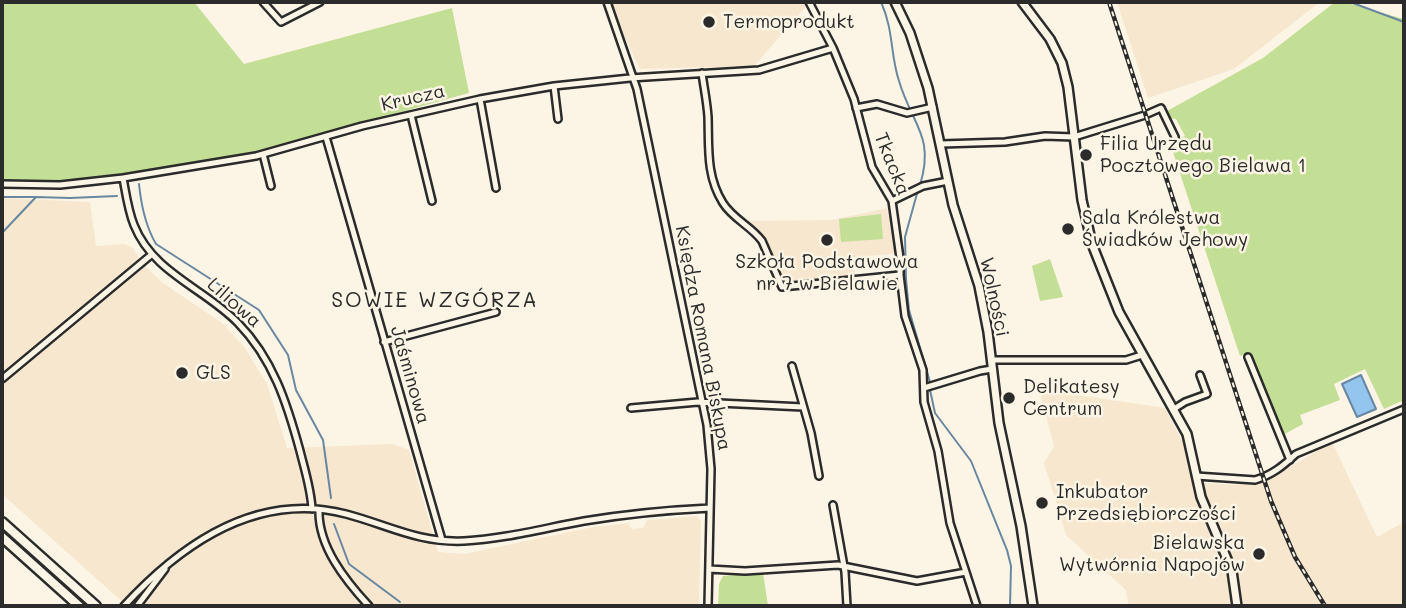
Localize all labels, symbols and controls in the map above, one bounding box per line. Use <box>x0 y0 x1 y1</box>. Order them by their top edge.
place label: Termoprodukt <box>723 11 855 33</box>
marker: Termoprodukt <box>701 14 717 30</box>
street label: Krucza <box>379 80 447 116</box>
street label: Tkacka <box>869 129 915 199</box>
place label: Filia Urzędu Pocztowego Bielawa 1 <box>1100 133 1306 177</box>
marker: Filia Urzędu Pocztowego Bielawa 1 <box>1078 147 1094 163</box>
place label: Sala Królestwa Świadków Jehowy <box>1082 207 1248 251</box>
marker: Sala Królestwa Świadków Jehowy <box>1060 221 1076 237</box>
street label: Księdza Romana Biskupa <box>670 224 736 452</box>
marker: Szkoła Podstawowa nr 7 w Bielawie <box>819 232 835 248</box>
place label: Szkoła Podstawowa nr 7 w Bielawie <box>735 251 919 295</box>
street label: Wolności <box>974 255 1014 339</box>
street label: Liliowa <box>202 273 266 333</box>
district label: SOWIE WZGÓRZA <box>333 288 537 314</box>
street label: Jaśminowa <box>385 323 435 427</box>
place label: GLS <box>196 362 231 384</box>
marker: GLS <box>174 365 190 381</box>
place label: Delikatesy Centrum <box>1023 376 1120 420</box>
marker: Delikatesy Centrum <box>1001 390 1017 406</box>
place label: Inkubator Przedsiębiorczości <box>1056 481 1236 525</box>
marker: Inkubator Przedsiębiorczości <box>1034 495 1050 511</box>
place label: Bielawska Wytwórnia Napojów <box>1059 532 1245 576</box>
marker: Bielawska Wytwórnia Napojów <box>1251 546 1267 562</box>

